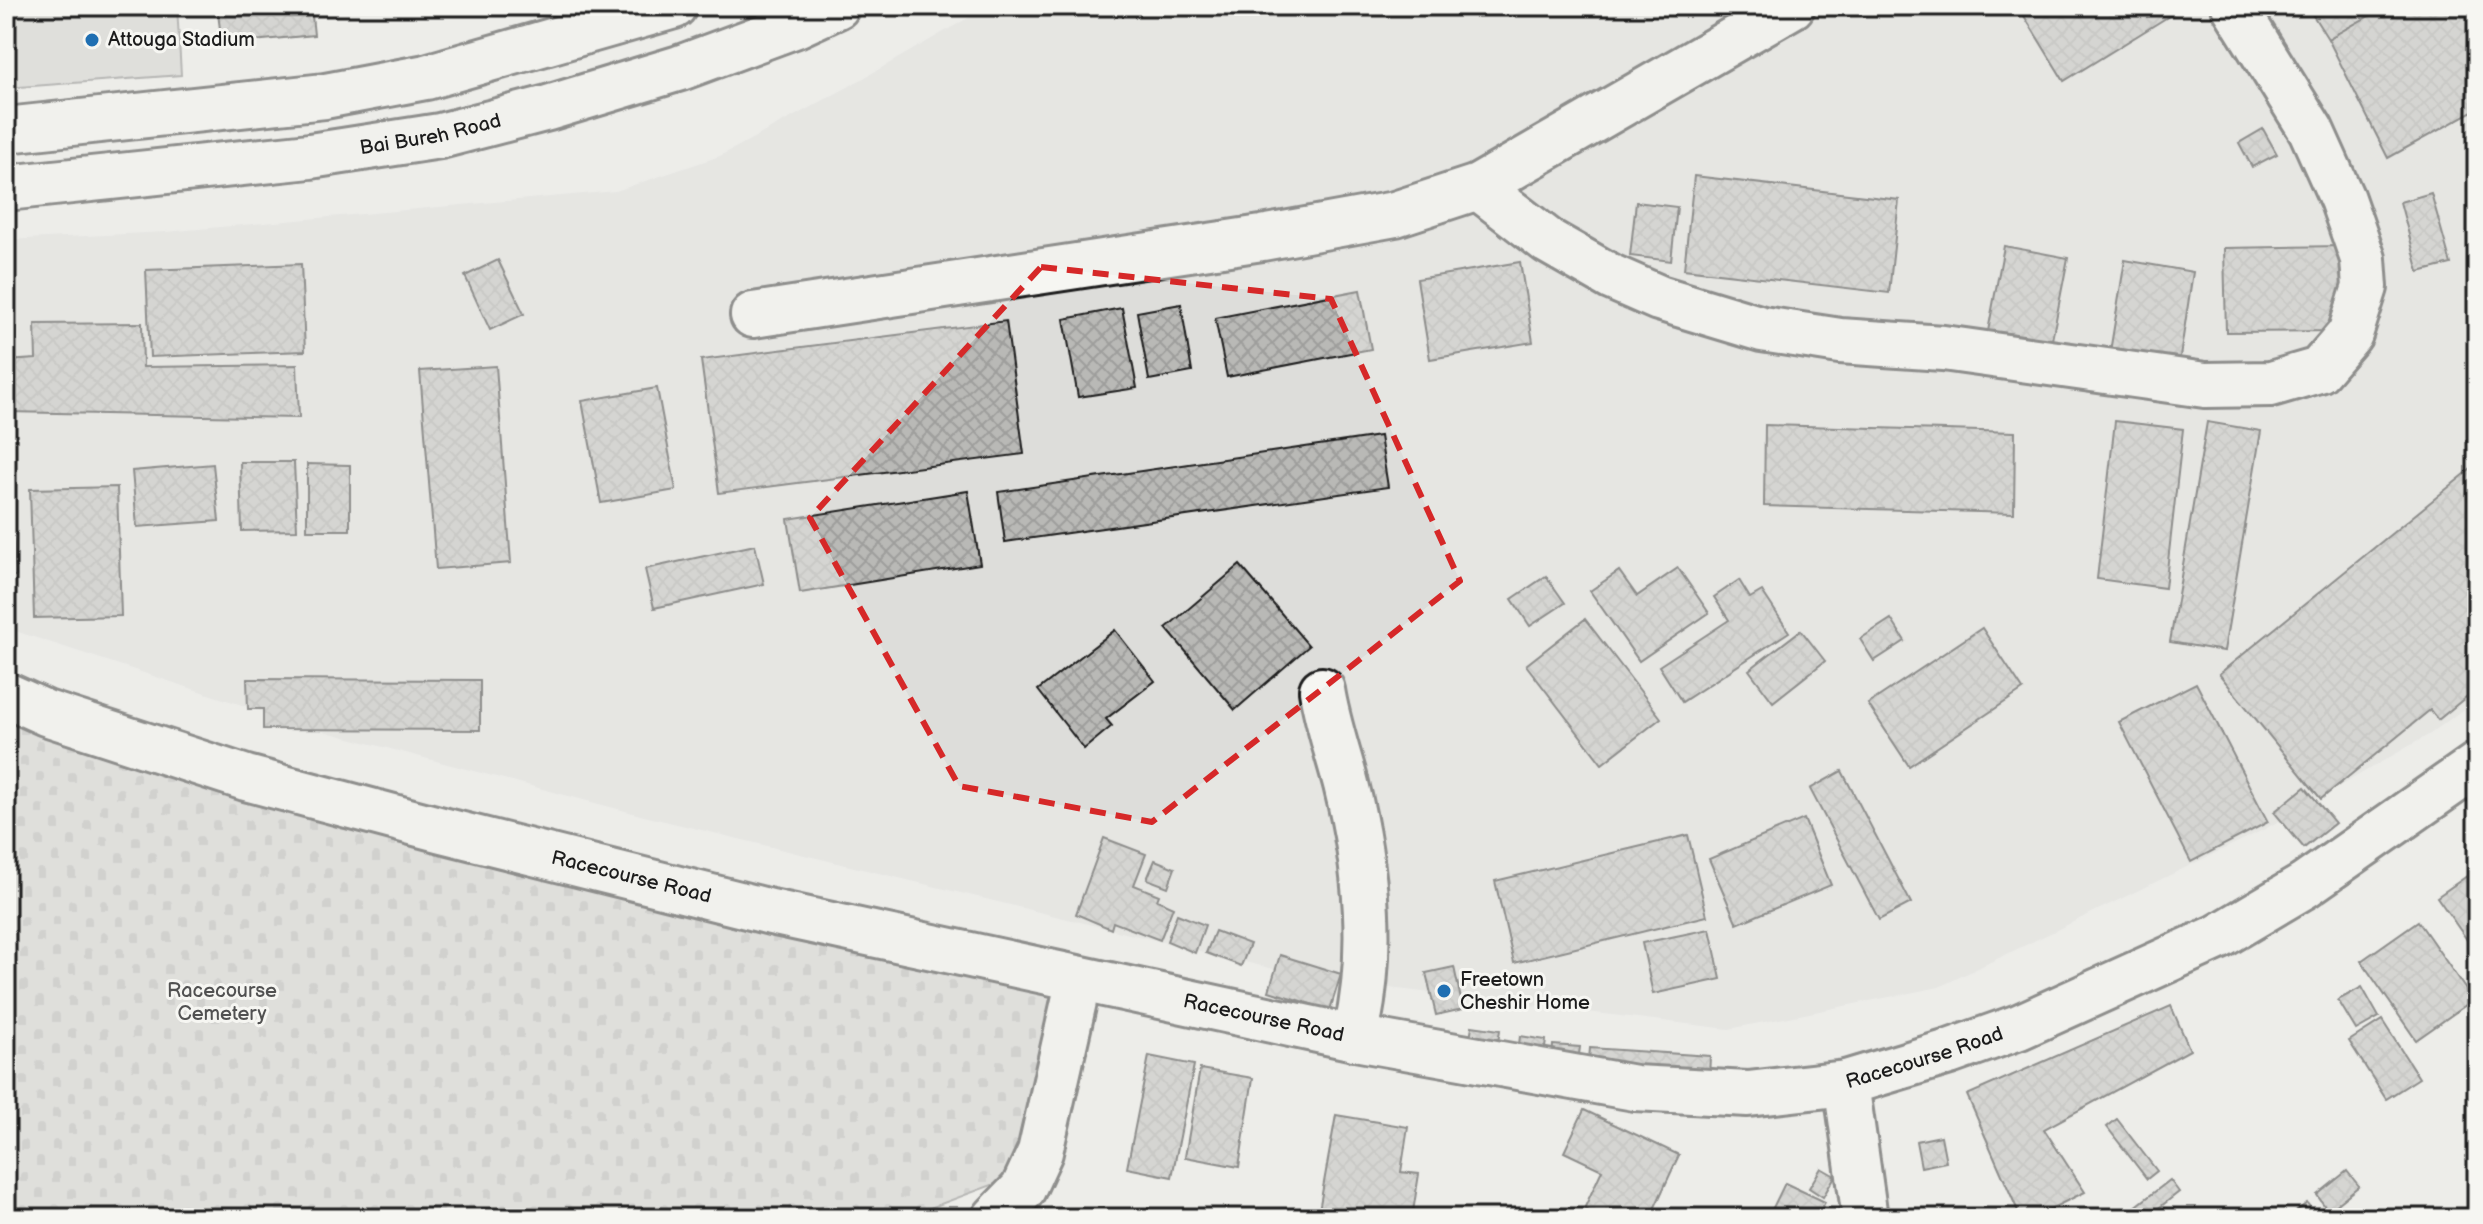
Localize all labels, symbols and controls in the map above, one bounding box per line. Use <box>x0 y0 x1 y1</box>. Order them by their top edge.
place label: Attouga Stadium <box>108 28 255 52</box>
marker: Attouga Stadium <box>83 31 101 49</box>
street label: Bai Bureh Road <box>358 109 504 160</box>
street label: Racecourse Road <box>549 846 714 909</box>
place label: Freetown Cheshir Home <box>1460 968 1590 1015</box>
park label: Racecourse Cemetery <box>167 979 277 1026</box>
marker: Freetown Cheshir Home <box>1435 982 1453 1000</box>
street label: Racecourse Road <box>1181 989 1346 1047</box>
street label: Racecourse Road <box>1843 1022 2006 1094</box>

